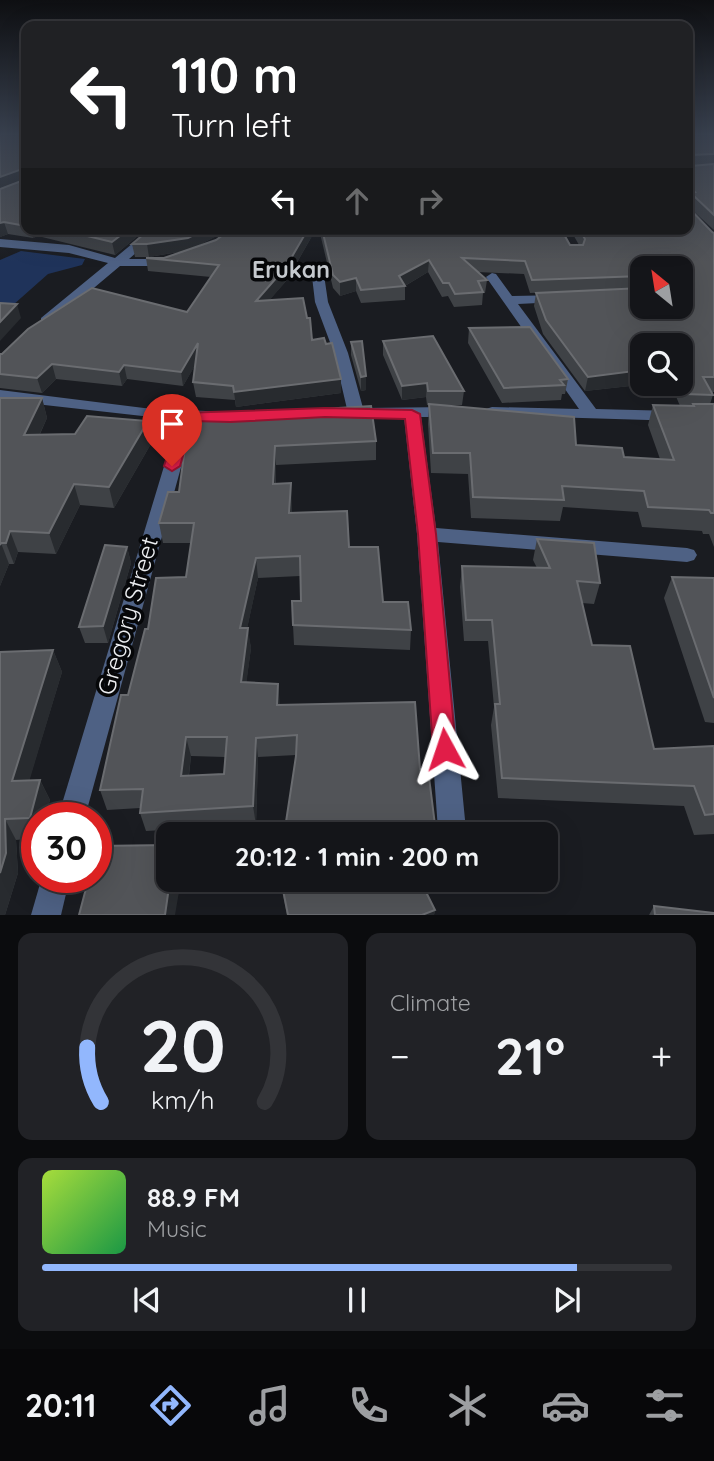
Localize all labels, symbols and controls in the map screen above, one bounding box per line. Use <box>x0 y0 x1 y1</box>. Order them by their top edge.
text: 110 m <box>171 44 298 105</box>
icon: left <box>56 49 147 140</box>
text: Turn left <box>171 105 292 145</box>
icon: left <box>265 182 303 220</box>
icon: ahead <box>338 182 376 220</box>
icon: right <box>411 182 449 220</box>
district label: Erukan <box>252 255 330 284</box>
north arrow <box>630 256 693 318</box>
map controls <box>630 256 693 396</box>
button: search <box>630 333 693 396</box>
pin <box>142 394 202 466</box>
icon: arrive <box>153 405 191 443</box>
street label: Gregory Street <box>90 533 164 698</box>
position arrow <box>408 712 482 786</box>
speed limit sign: 30 <box>21 802 112 893</box>
text: 20:12 · 1 min · 200 m <box>235 840 479 873</box>
text: Climate <box>390 988 471 1017</box>
text: 20 <box>140 1000 226 1091</box>
text: 21° <box>495 1023 565 1088</box>
text: − <box>390 1032 410 1080</box>
text: + <box>651 1032 672 1080</box>
text: km/h <box>151 1084 215 1115</box>
text: 88.9 FM <box>147 1181 240 1214</box>
text: Music <box>147 1214 207 1243</box>
icon: previous <box>128 1281 166 1319</box>
icon: pause <box>338 1281 376 1319</box>
icon: next <box>548 1281 586 1319</box>
icon: directions <box>146 1381 195 1430</box>
icon: music <box>245 1381 294 1430</box>
icon: phone <box>344 1381 393 1430</box>
icon: climate <box>443 1381 492 1430</box>
icon: car <box>541 1381 590 1430</box>
icon: filters <box>640 1381 689 1430</box>
text: 20:11 <box>25 1385 96 1425</box>

